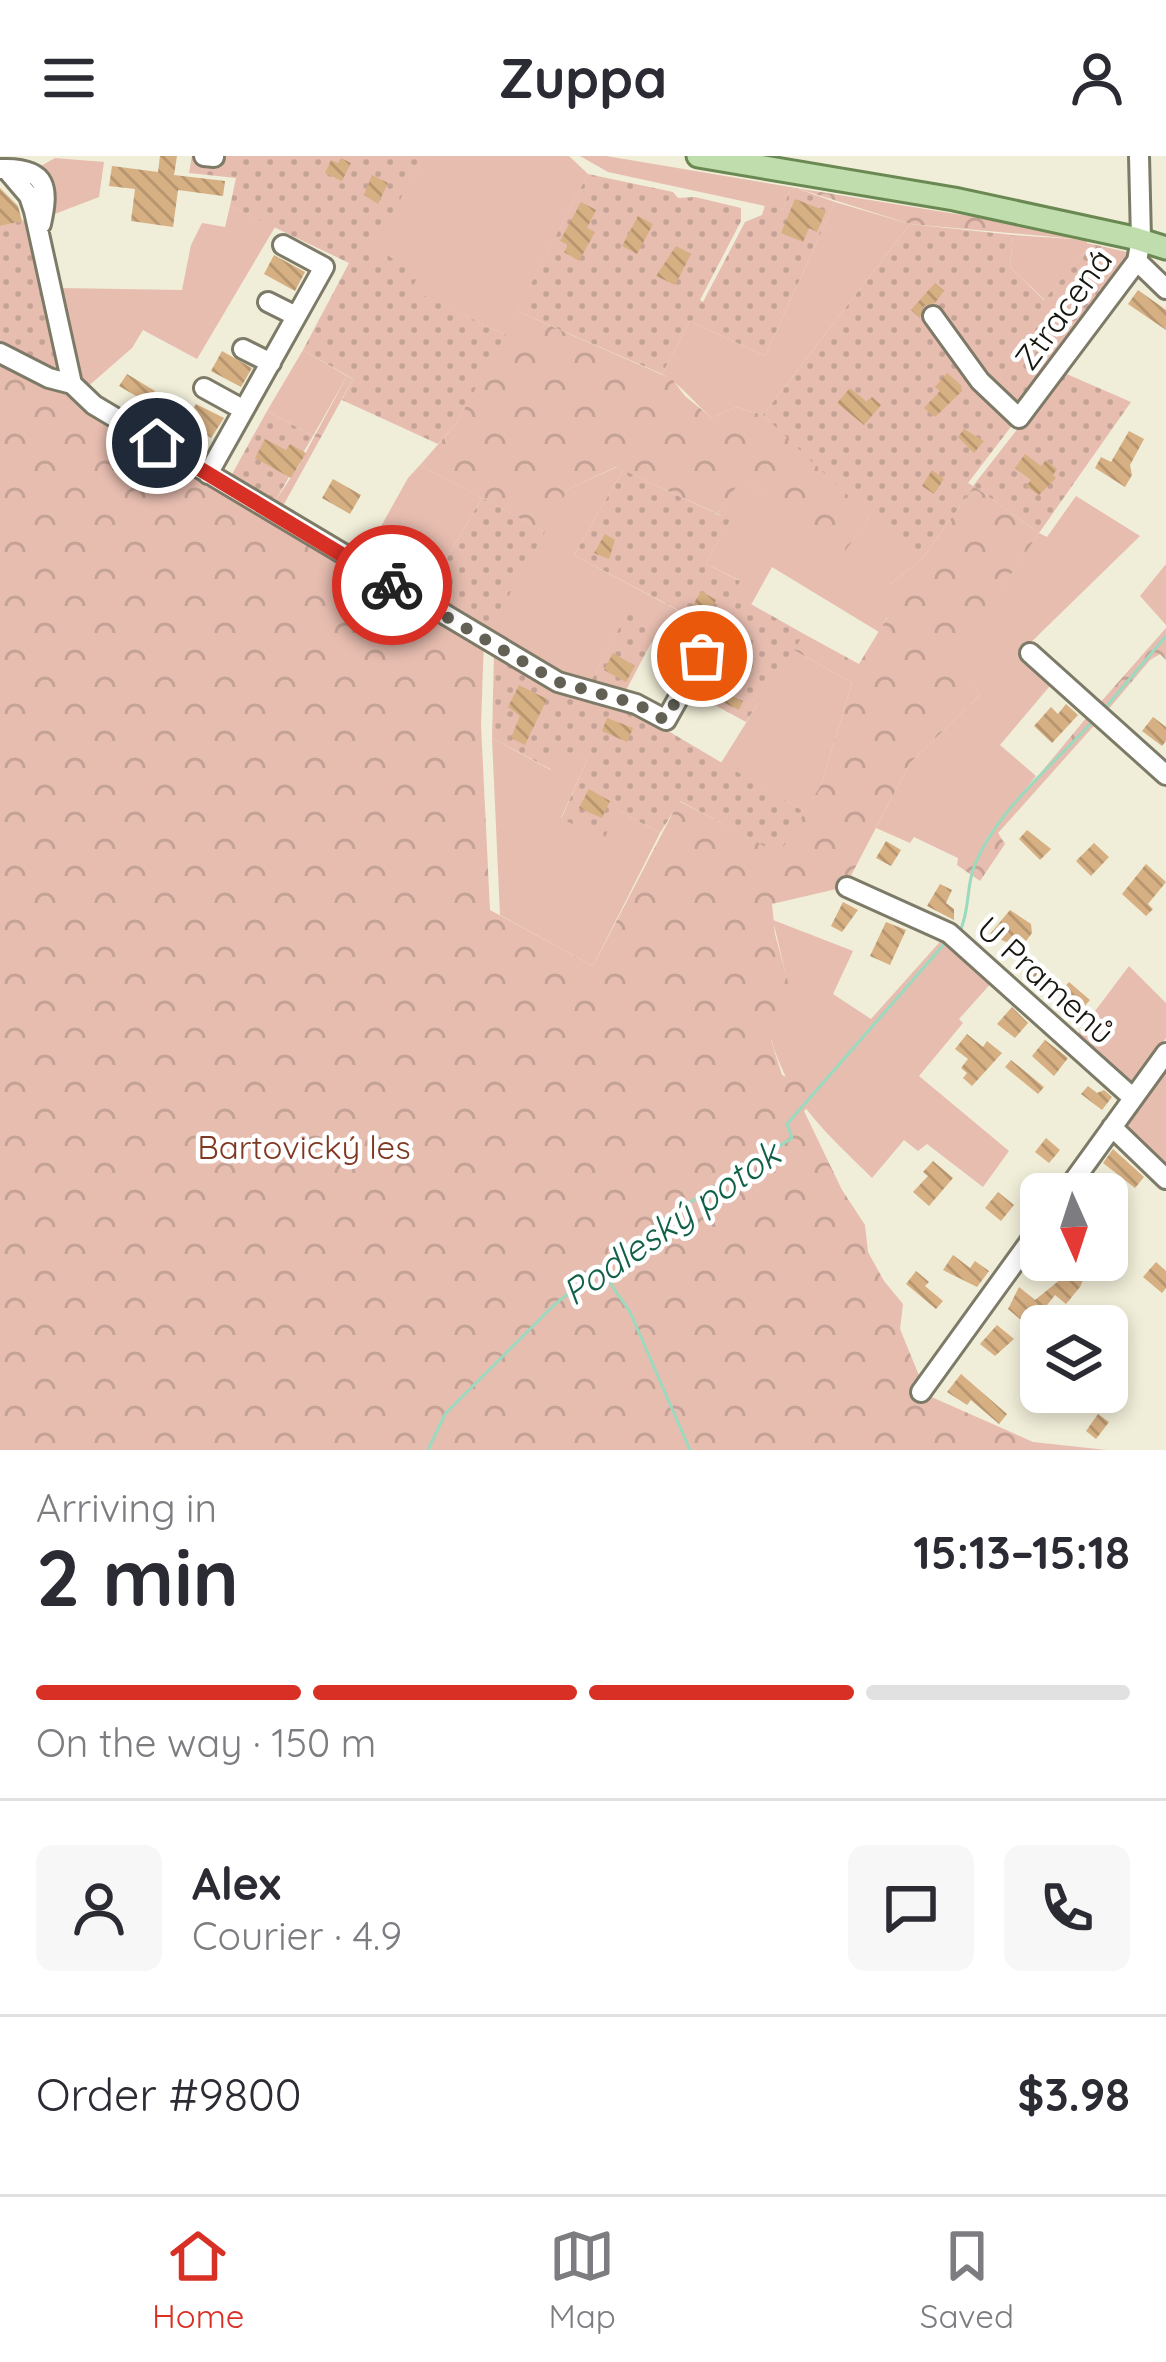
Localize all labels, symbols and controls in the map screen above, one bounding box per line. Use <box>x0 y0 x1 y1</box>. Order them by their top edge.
text: Zuppa <box>499 44 667 112</box>
icon: menu <box>36 45 102 111</box>
icon: person <box>1064 45 1130 111</box>
street label: Ztracená <box>1005 240 1120 377</box>
pin <box>106 392 208 494</box>
icon: home <box>124 410 190 476</box>
courier <box>332 525 452 645</box>
icon: bike <box>359 552 425 618</box>
pin <box>651 605 753 707</box>
icon: bag <box>669 623 735 689</box>
street label: U Pramenů <box>969 907 1124 1052</box>
park label: Bartovický les <box>197 1126 411 1167</box>
water label: Podleský potok <box>553 1129 791 1314</box>
north arrow <box>1020 1173 1128 1281</box>
map controls <box>1020 1173 1128 1413</box>
button: layers <box>1020 1305 1128 1413</box>
text: Arriving in <box>36 1483 217 1532</box>
text: 15:13–15:18 <box>913 1524 1130 1580</box>
text: 2 min <box>36 1528 239 1626</box>
text: On the way · 150 m <box>36 1718 376 1767</box>
button: person <box>36 1845 162 1971</box>
button: chat <box>848 1845 974 1971</box>
button: phone <box>1004 1845 1130 1971</box>
text: Alex <box>192 1855 281 1911</box>
text: Courier · 4.9 <box>192 1911 402 1960</box>
text: Order #9800 <box>36 2066 302 2122</box>
text: $3.98 <box>1018 2066 1130 2122</box>
tab: Home <box>152 2223 244 2336</box>
tab: Map <box>549 2223 616 2336</box>
tab: Saved <box>920 2223 1014 2336</box>

